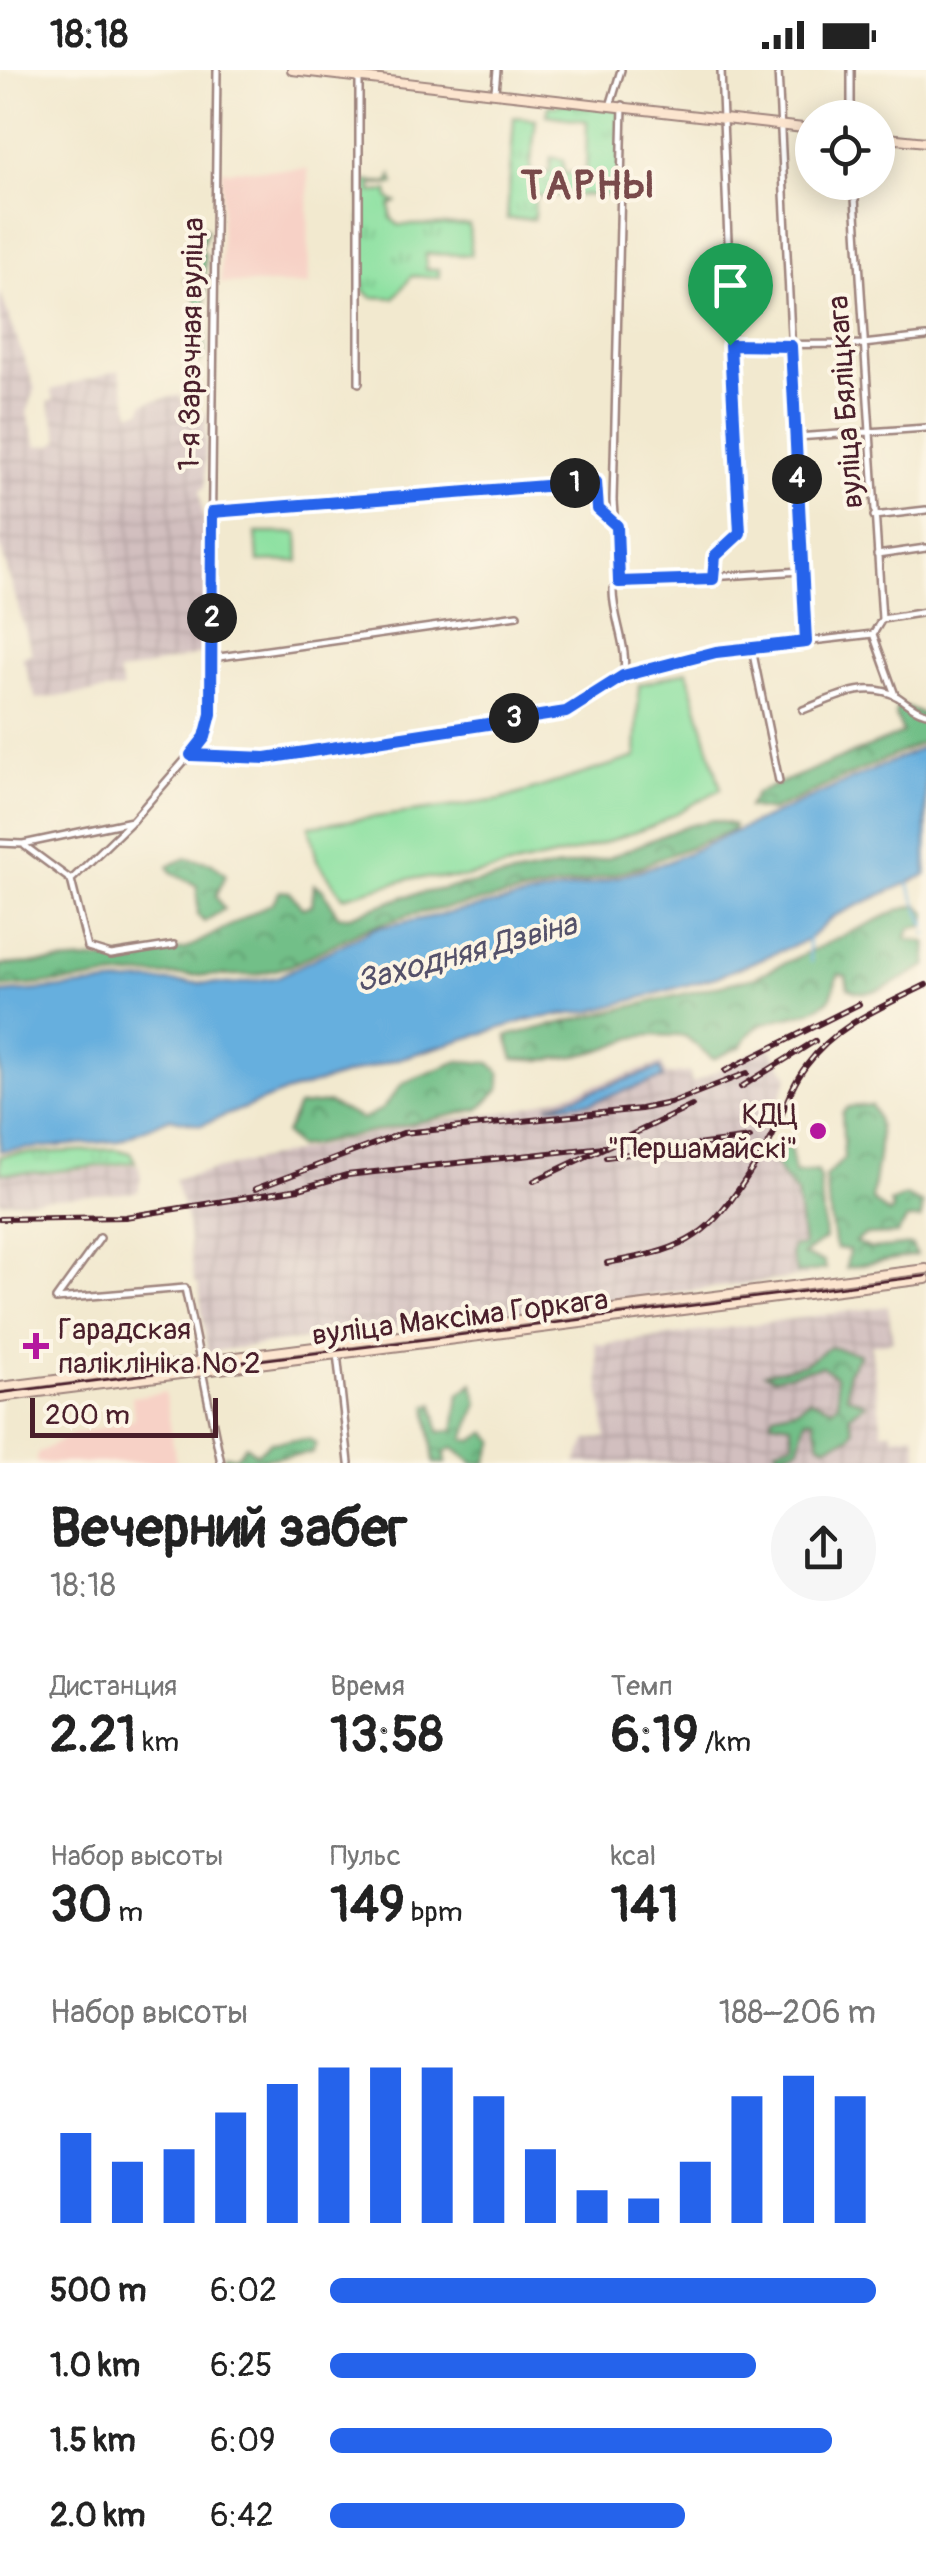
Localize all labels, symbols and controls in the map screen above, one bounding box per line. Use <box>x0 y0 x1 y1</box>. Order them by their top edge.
text: 18:18 <box>50 11 128 59</box>
map controls <box>795 100 895 200</box>
button: locate <box>795 100 895 200</box>
district label: ТАРНЫ <box>521 162 655 211</box>
street label: 1-я Зарэчная вуліца <box>171 217 212 471</box>
pin <box>688 243 773 346</box>
icon: arrive <box>703 258 758 313</box>
street label: вуліца Бяліцкага <box>820 294 871 510</box>
pin: 4 <box>772 454 822 504</box>
pin: 1 <box>550 458 600 508</box>
text: 4 <box>789 461 805 496</box>
text: 1 <box>570 465 580 500</box>
pin: 2 <box>187 593 237 643</box>
text: 2 <box>204 600 220 635</box>
pin: 3 <box>489 693 539 743</box>
text: 3 <box>506 700 522 735</box>
water label: Заходняя Дзвіна <box>352 904 583 1002</box>
place label: КДЦ "Першамайскі" <box>607 1096 798 1167</box>
marker: КДЦ "Першамайскі" <box>807 1120 829 1142</box>
street label: вуліца Максіма Горкага <box>310 1281 610 1354</box>
place label: Гарадская паліклініка № 2 <box>58 1311 261 1382</box>
marker: Гарадская паліклініка № 2 <box>23 1333 49 1359</box>
scale bar <box>30 1393 218 1438</box>
text: 200 m <box>45 1398 130 1433</box>
text: Вечерний забег <box>50 1494 407 1563</box>
button: share <box>771 1496 876 1601</box>
text: 18:18 <box>50 1566 116 1606</box>
text: Дистанция <box>50 1669 177 1704</box>
text: Время <box>330 1669 405 1704</box>
text: Темп <box>611 1669 673 1704</box>
text: 2.21 <box>50 1704 136 1767</box>
text: 13:58 <box>330 1704 443 1767</box>
text: 6:19 <box>611 1704 698 1767</box>
text: km <box>136 1725 179 1760</box>
text: /km <box>698 1725 751 1760</box>
text: Набор высоты <box>50 1839 223 1874</box>
text: Пульс <box>330 1839 401 1874</box>
text: kcal <box>611 1839 656 1874</box>
text: 30 <box>50 1874 112 1937</box>
text: 149 <box>330 1874 405 1937</box>
text: 141 <box>611 1874 679 1937</box>
text: m <box>112 1895 143 1930</box>
text: bpm <box>405 1895 463 1930</box>
text: Набор высоты <box>50 1993 248 2033</box>
text: 188–206 m <box>719 1993 876 2033</box>
text: 500 m <box>50 2271 146 2311</box>
text: 6:02 <box>210 2271 277 2311</box>
text: 1.0 km <box>50 2346 140 2386</box>
text: 6:25 <box>210 2346 272 2386</box>
text: 1.5 km <box>50 2421 136 2461</box>
text: 6:09 <box>210 2421 276 2461</box>
text: 2.0 km <box>50 2496 145 2536</box>
text: 6:42 <box>210 2496 274 2536</box>

